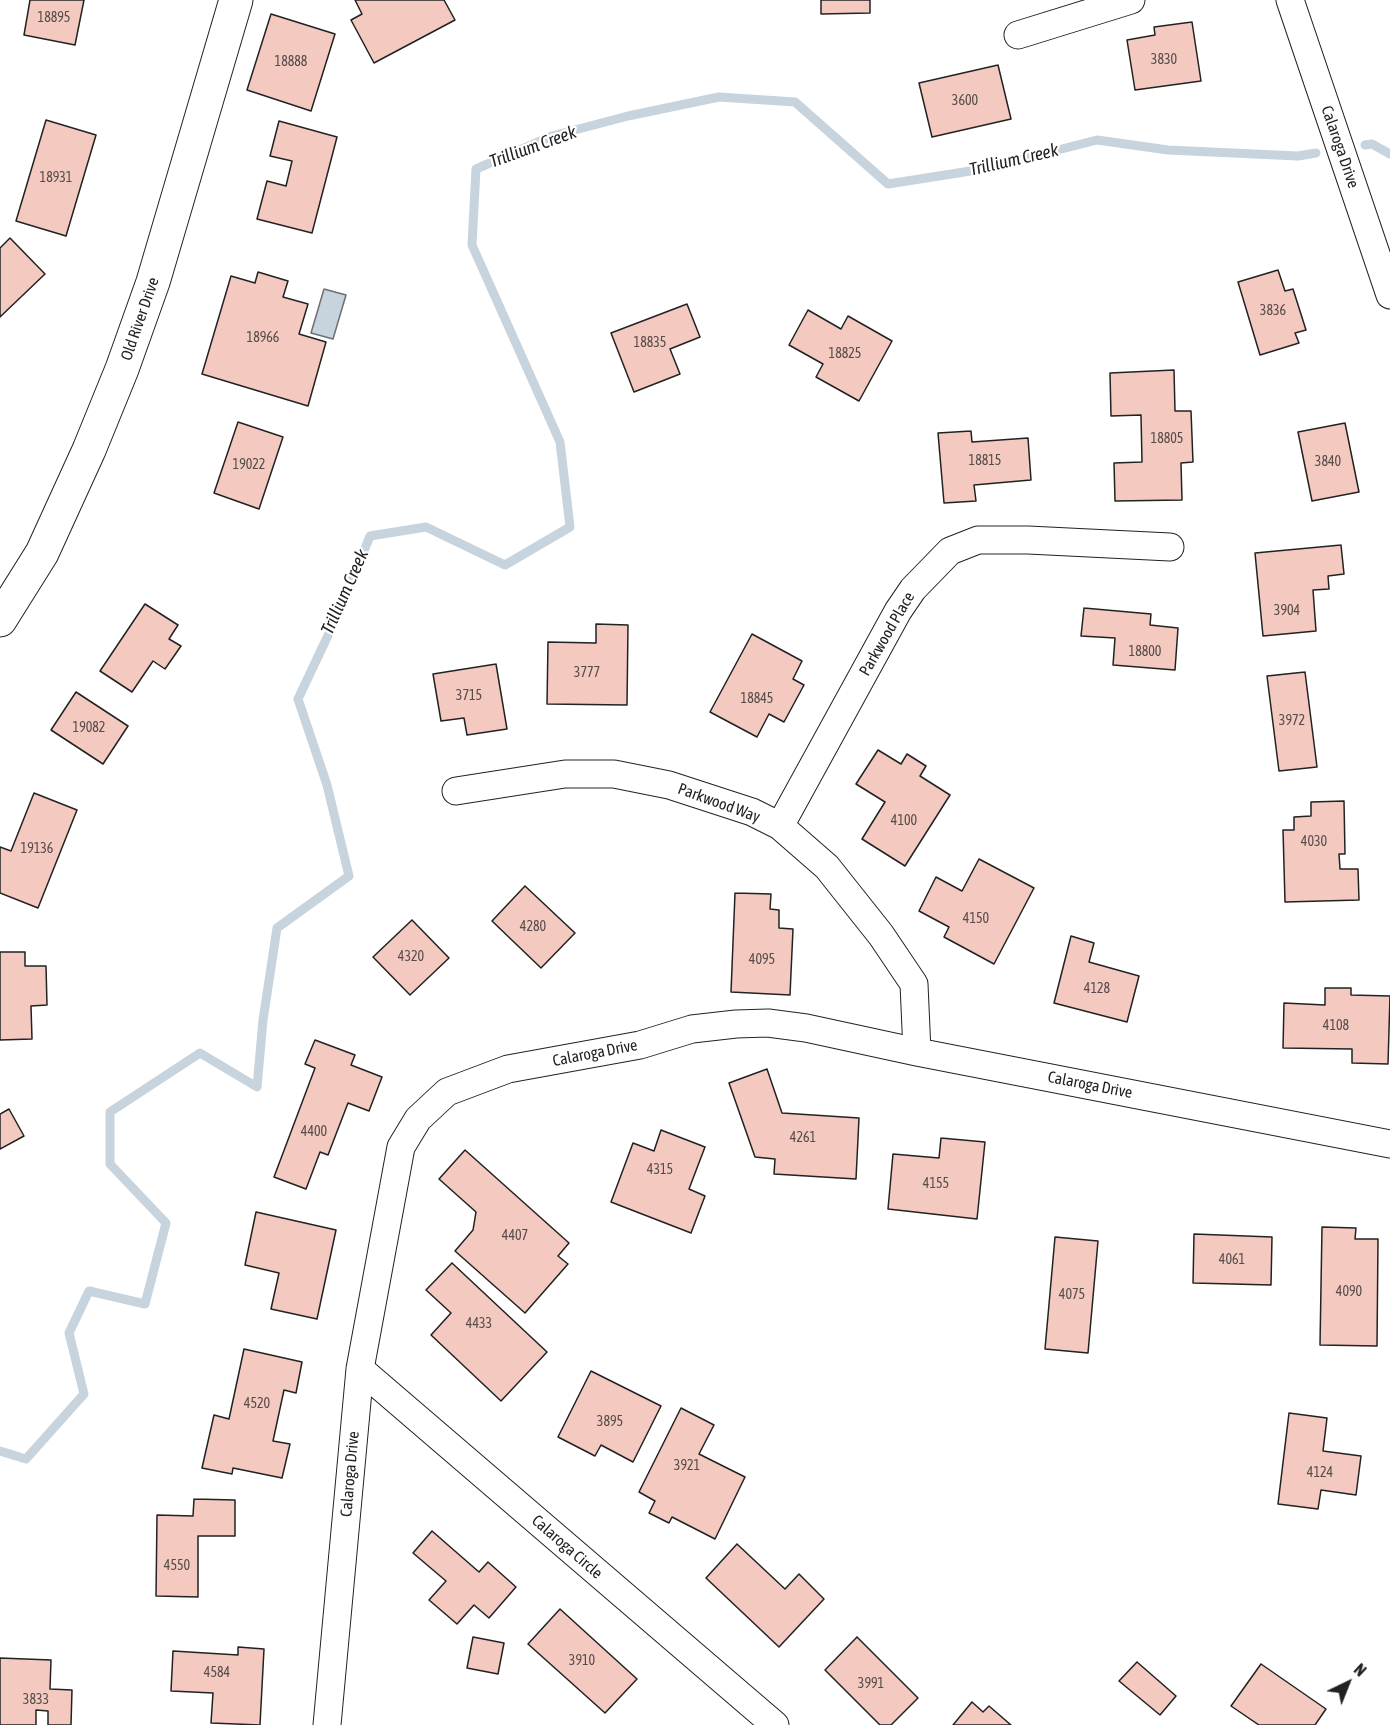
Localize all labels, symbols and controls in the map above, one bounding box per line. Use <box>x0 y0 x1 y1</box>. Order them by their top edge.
house number: 18895 <box>38 10 70 26</box>
house number: 3830 <box>1151 52 1177 68</box>
house number: 18888 <box>275 54 307 70</box>
house number: 3600 <box>952 93 978 109</box>
street label: Calaroga Drive <box>1317 103 1363 191</box>
water label: Trillium Creek <box>487 121 579 173</box>
water label: Trillium Creek <box>967 139 1061 181</box>
house number: 18931 <box>40 170 72 186</box>
street label: Old River Drive <box>117 275 163 363</box>
house number: 3836 <box>1260 303 1286 319</box>
house number: 18966 <box>247 330 279 346</box>
house number: 18835 <box>634 335 666 351</box>
house number: 18825 <box>829 346 861 362</box>
house number: 18805 <box>1151 431 1183 447</box>
house number: 18815 <box>969 453 1001 469</box>
house number: 3840 <box>1315 454 1341 470</box>
house number: 19022 <box>233 457 265 473</box>
water label: Trillium Creek <box>317 546 373 638</box>
street label: Parkwood Place <box>855 589 919 679</box>
house number: 3904 <box>1274 603 1300 619</box>
house number: 18800 <box>1129 644 1161 660</box>
house number: 3777 <box>574 665 600 681</box>
house number: 3715 <box>456 688 482 704</box>
house number: 18845 <box>741 691 773 707</box>
house number: 3972 <box>1279 713 1305 729</box>
house number: 19082 <box>73 720 105 736</box>
street label: Parkwood Way <box>675 779 763 827</box>
house number: 4100 <box>891 813 917 829</box>
house number: 4030 <box>1301 834 1327 850</box>
house number: 19136 <box>21 841 53 857</box>
house number: 4150 <box>963 911 989 927</box>
house number: 4280 <box>520 919 546 935</box>
house number: 4320 <box>398 949 424 965</box>
house number: 4095 <box>749 952 775 968</box>
house number: 4128 <box>1084 981 1110 997</box>
house number: 4108 <box>1323 1018 1349 1034</box>
street label: Calaroga Drive <box>551 1035 639 1071</box>
street label: Calaroga Drive <box>1046 1067 1134 1103</box>
house number: 4400 <box>301 1124 327 1140</box>
house number: 4261 <box>790 1130 816 1146</box>
house number: 4315 <box>647 1162 673 1178</box>
house number: 4155 <box>923 1176 949 1192</box>
house number: 4407 <box>502 1228 528 1244</box>
house number: 4061 <box>1219 1252 1245 1268</box>
house number: 4090 <box>1336 1284 1362 1300</box>
house number: 4075 <box>1059 1287 1085 1303</box>
house number: 4433 <box>466 1316 492 1332</box>
house number: 4520 <box>244 1396 270 1412</box>
house number: 3895 <box>597 1414 623 1430</box>
street label: Calaroga Drive <box>337 1430 363 1518</box>
house number: 3921 <box>674 1458 700 1474</box>
house number: 4124 <box>1307 1465 1333 1481</box>
street label: Calaroga Circle <box>528 1511 606 1583</box>
house number: 4550 <box>164 1558 190 1574</box>
house number: 3910 <box>569 1653 595 1669</box>
north arrow <box>1318 1653 1378 1713</box>
text: N <box>1351 1660 1370 1680</box>
house number: 4584 <box>204 1665 230 1681</box>
house number: 3991 <box>858 1676 884 1692</box>
house number: 3833 <box>23 1692 49 1708</box>

